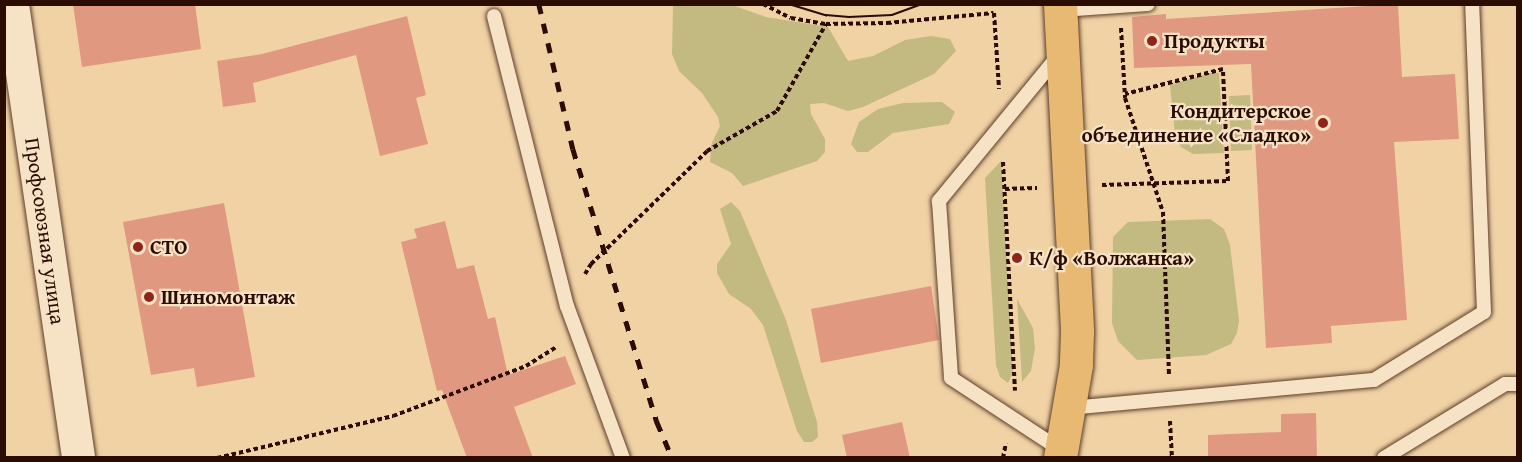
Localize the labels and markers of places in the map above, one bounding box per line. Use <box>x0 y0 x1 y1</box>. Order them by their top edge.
place label: Продукты <box>1164 28 1265 54</box>
marker: Продукты <box>1145 34 1159 48</box>
place label: Кондитерское объединение «Сладко» <box>1082 98 1311 148</box>
marker: Кондитерское объединение «Сладко» <box>1316 116 1330 130</box>
place label: СТО <box>150 234 187 260</box>
marker: СТО <box>131 240 145 254</box>
place label: К/ф «Волжанка» <box>1029 245 1194 271</box>
marker: К/ф «Волжанка» <box>1010 251 1024 265</box>
place label: Шиномонтаж <box>161 284 295 310</box>
marker: Шиномонтаж <box>142 290 156 304</box>

